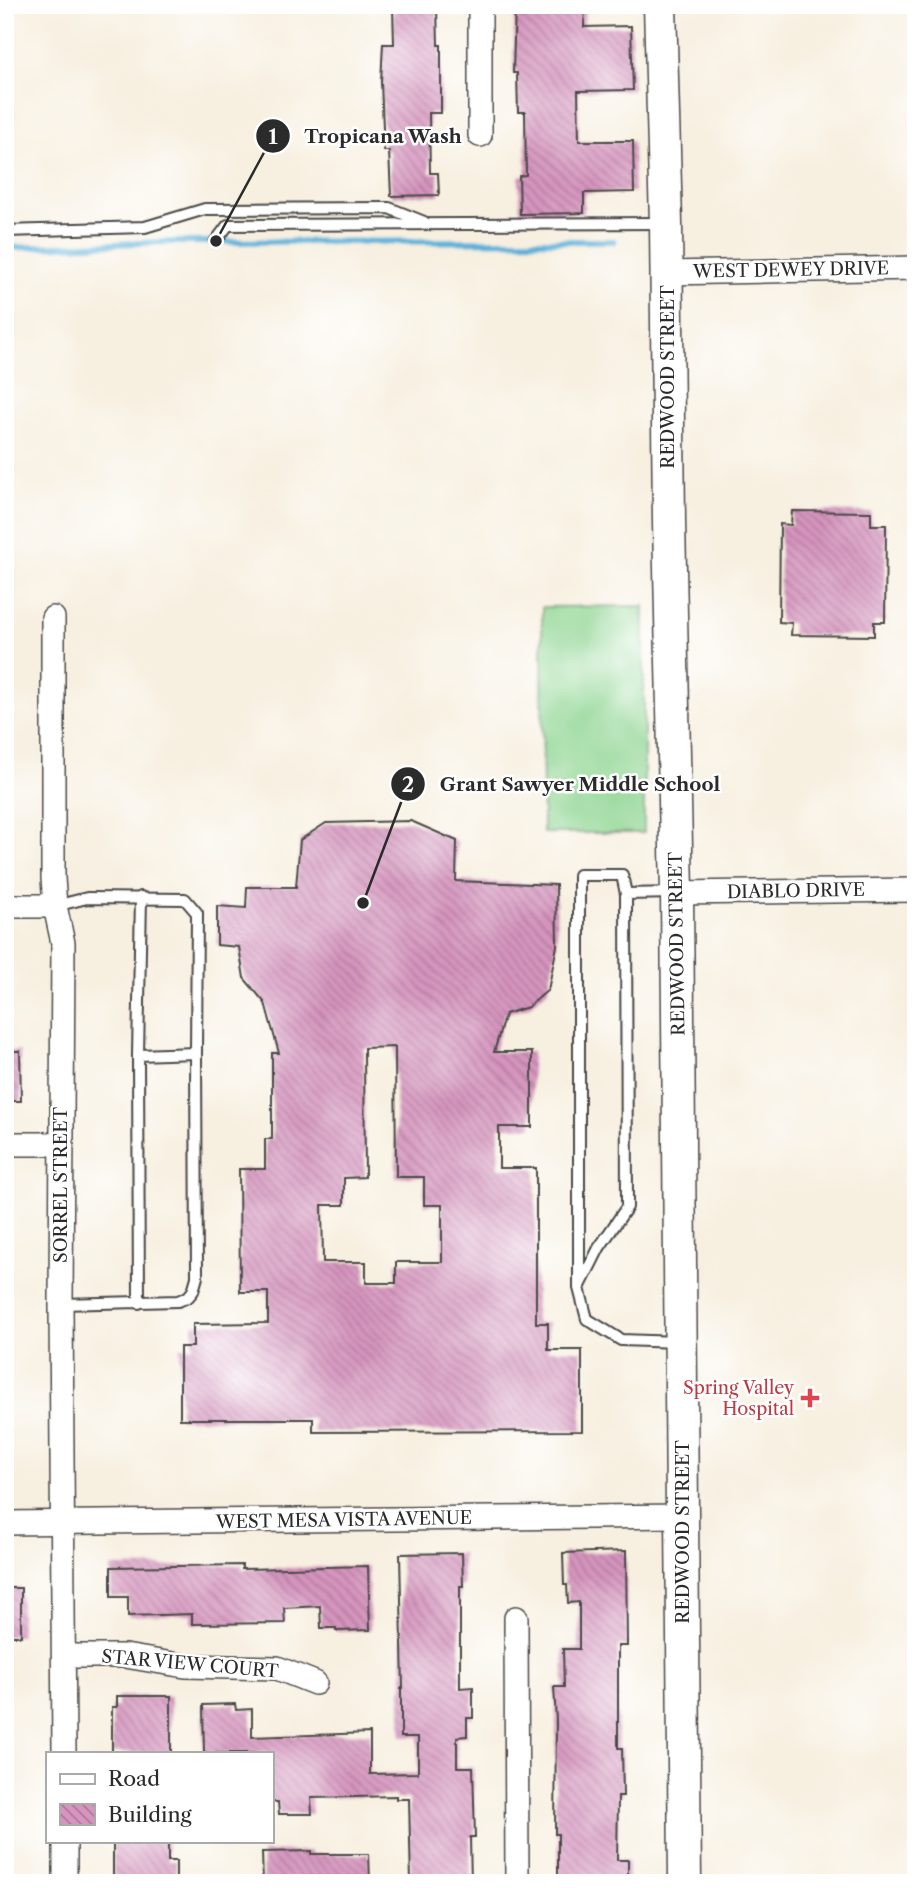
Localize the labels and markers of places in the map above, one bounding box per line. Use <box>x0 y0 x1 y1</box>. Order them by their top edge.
callout: Tropicana Wash <box>255 116 476 156</box>
callout: Grant Sawyer Middle School <box>391 764 734 804</box>
place label: Spring Valley Hospital <box>683 1377 795 1420</box>
marker: Spring Valley Hospital <box>800 1388 820 1408</box>

